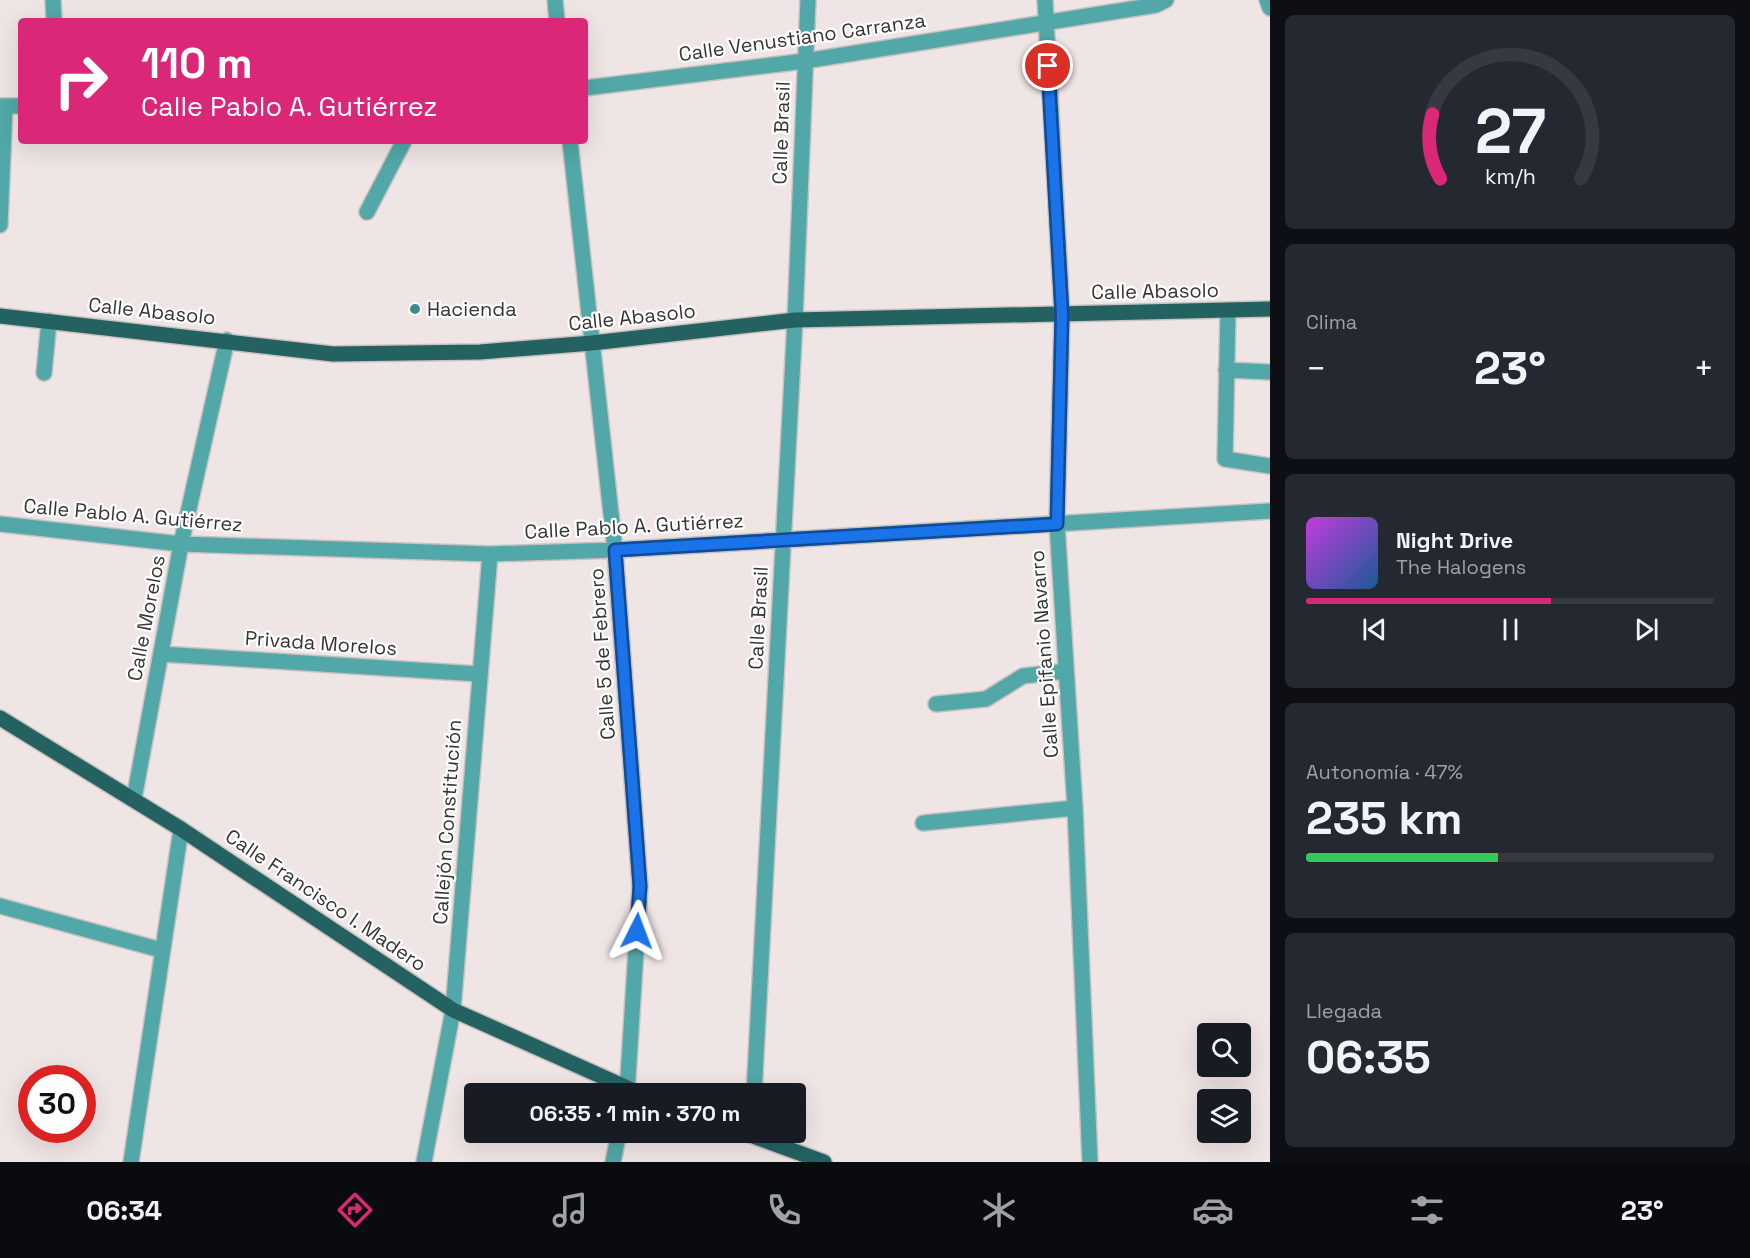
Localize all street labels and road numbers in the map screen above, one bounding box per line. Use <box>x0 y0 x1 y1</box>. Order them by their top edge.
street label: Calle Venustiano Carranza <box>677 7 927 67</box>
street label: Calle Brasil <box>766 81 796 185</box>
street label: Calle Abasolo <box>1091 277 1219 305</box>
street label: Calle Abasolo <box>87 291 217 331</box>
street label: Calle Abasolo <box>567 297 697 337</box>
street label: Calle Pablo A. Gutiérrez <box>22 492 244 538</box>
street label: Calle Pablo A. Gutiérrez <box>524 507 744 545</box>
street label: Calle Epifanio Navarro <box>1024 549 1064 759</box>
street label: Calle Morelos <box>121 553 171 683</box>
street label: Calle Brasil <box>742 566 774 670</box>
street label: Calle 5 de Febrero <box>583 567 621 741</box>
street label: Privada Morelos <box>244 625 398 661</box>
street label: Callejón Constitución <box>427 719 467 925</box>
street label: Calle Francisco I. Madero <box>221 823 431 977</box>

